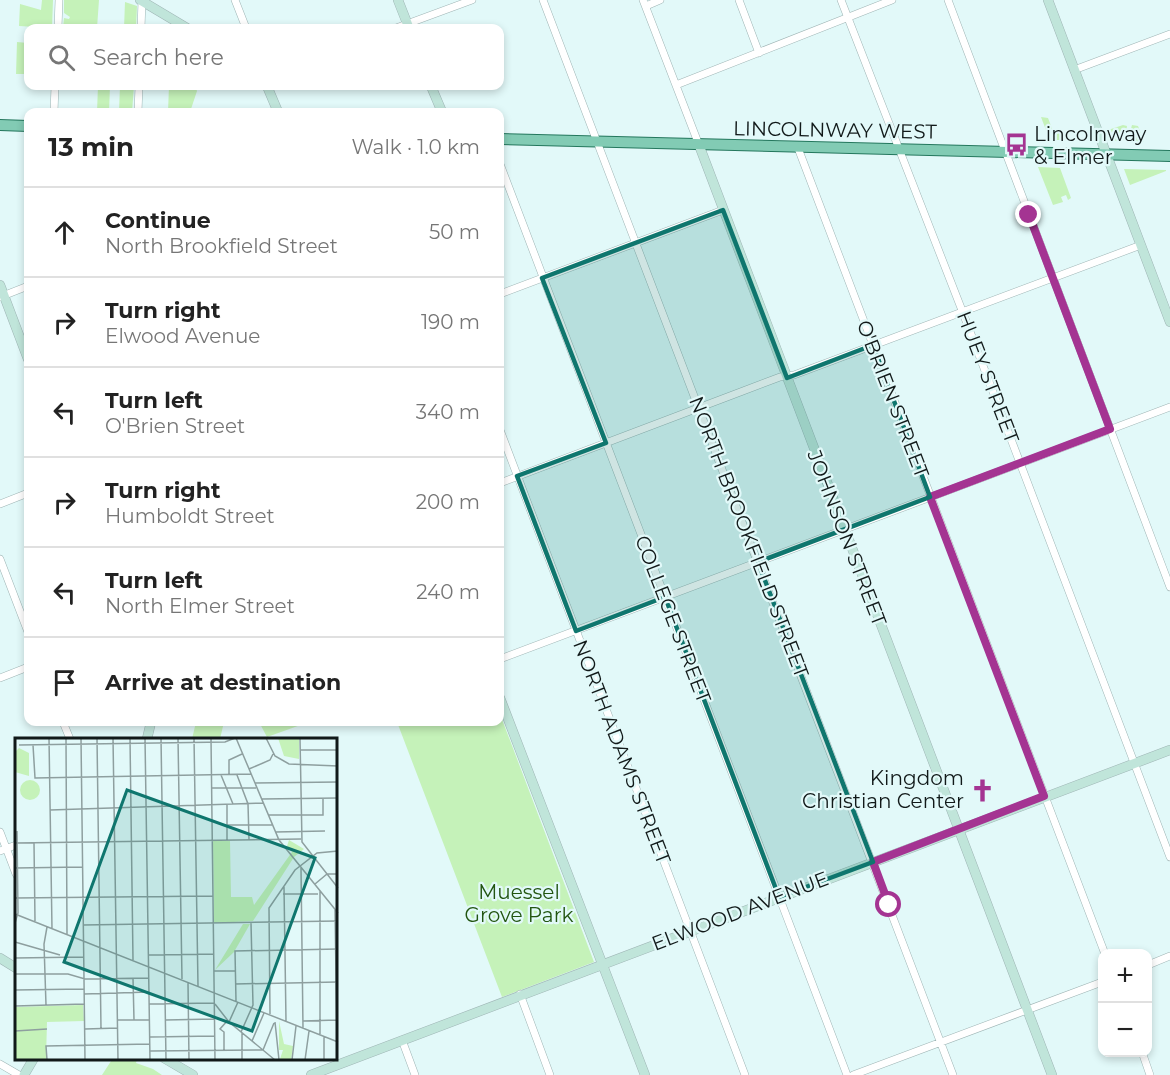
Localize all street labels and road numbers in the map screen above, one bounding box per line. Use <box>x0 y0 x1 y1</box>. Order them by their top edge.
street label: LINCOLNWAY WEST <box>733 116 938 144</box>
street label: HUEY STREET <box>952 308 1024 447</box>
street label: O'BRIEN STREET <box>852 317 934 482</box>
street label: NORTH BROOKFIELD STREET <box>684 393 814 682</box>
street label: JOHNSON STREET <box>802 446 892 630</box>
street label: COLLEGE STREET <box>630 532 716 707</box>
street label: NORTH ADAMS STREET <box>568 637 676 868</box>
street label: ELWOOD AVENUE <box>648 866 832 956</box>

